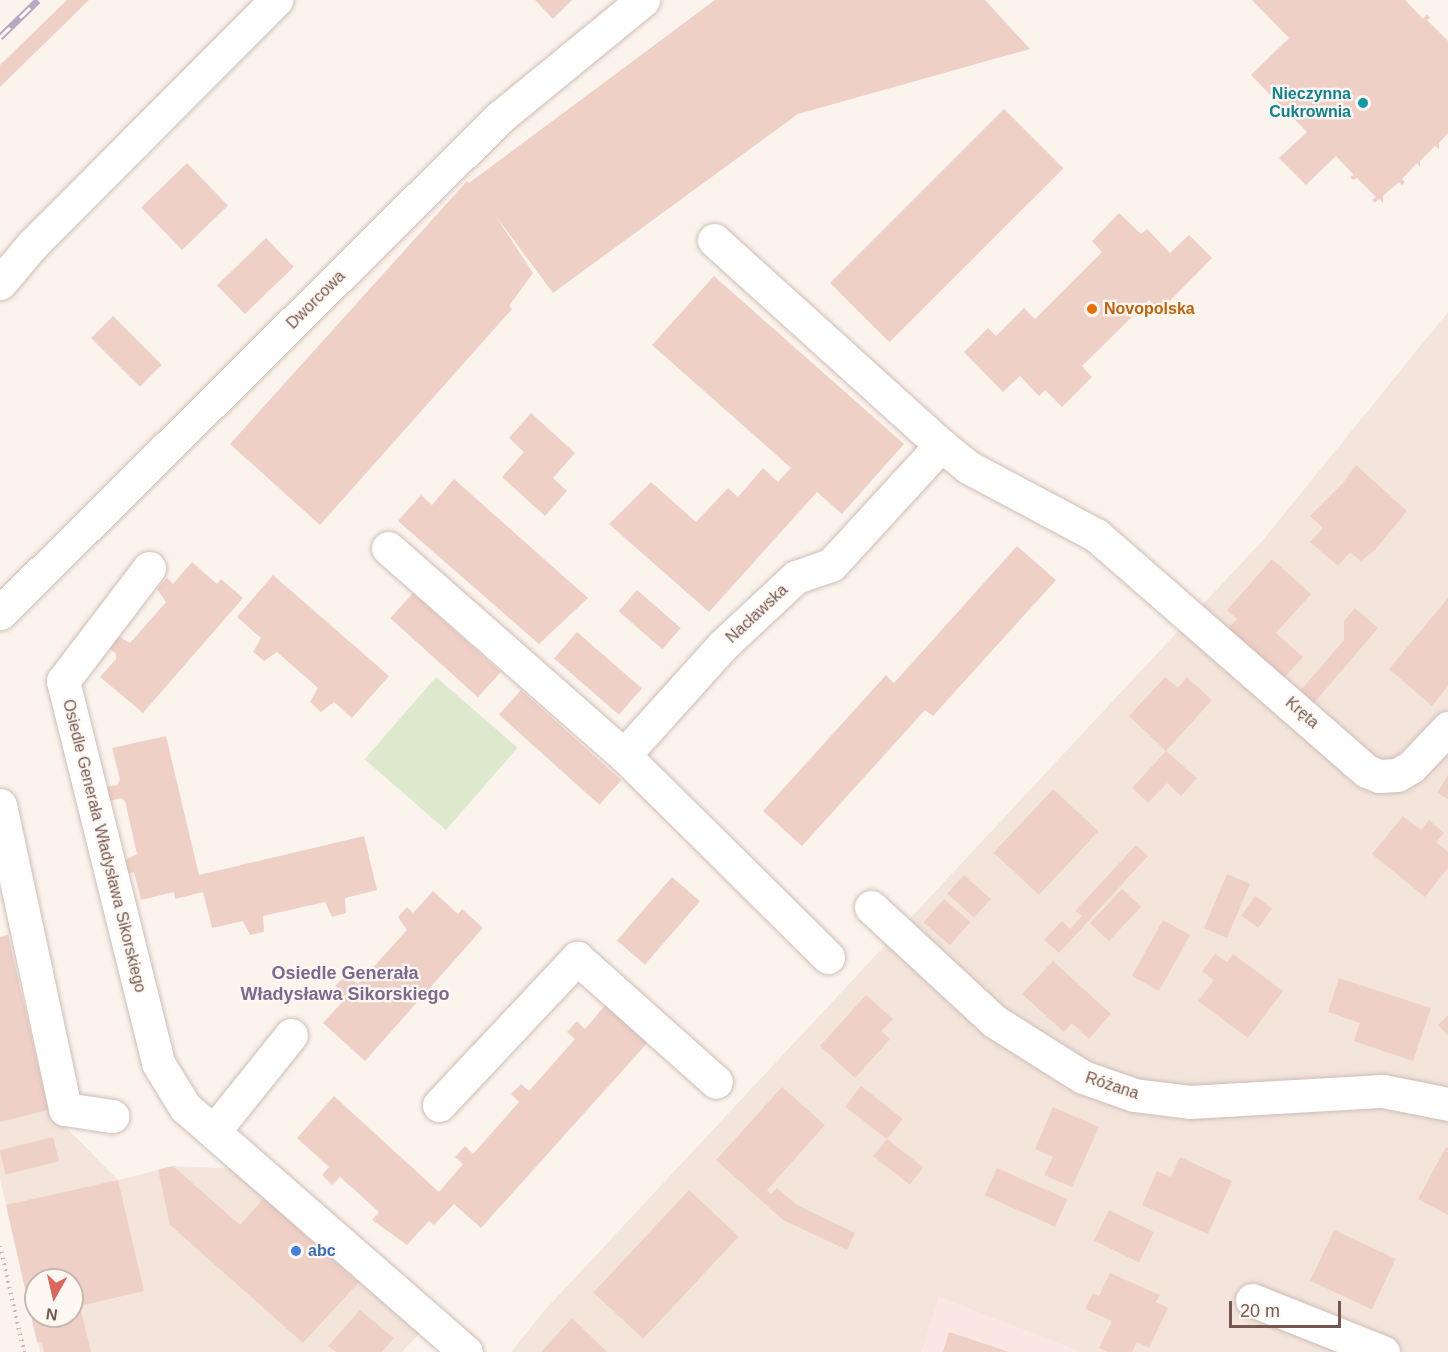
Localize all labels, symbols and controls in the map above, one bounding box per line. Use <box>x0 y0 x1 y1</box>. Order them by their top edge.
place label: Nieczynna Cukrownia <box>1269 84 1351 122</box>
marker: Nieczynna Cukrownia <box>1356 96 1370 110</box>
street label: Dworcowa <box>283 267 349 333</box>
place label: Novopolska <box>1104 299 1195 319</box>
marker: Novopolska <box>1085 302 1099 316</box>
street label: Nacławska <box>722 581 792 647</box>
street label: Kręta <box>1281 693 1323 733</box>
street label: Osiedle Generała Władysława Sikorskiego <box>58 697 150 995</box>
district label: Osiedle Generała Władysława Sikorskiego <box>240 963 450 1006</box>
street label: Różana <box>1083 1068 1141 1104</box>
place label: abc <box>308 1241 336 1261</box>
marker: abc <box>289 1244 303 1258</box>
north arrow <box>24 1268 84 1328</box>
scale bar <box>1232 1289 1344 1327</box>
text: 20 m <box>1240 1301 1280 1321</box>
text: N <box>45 1305 59 1324</box>

